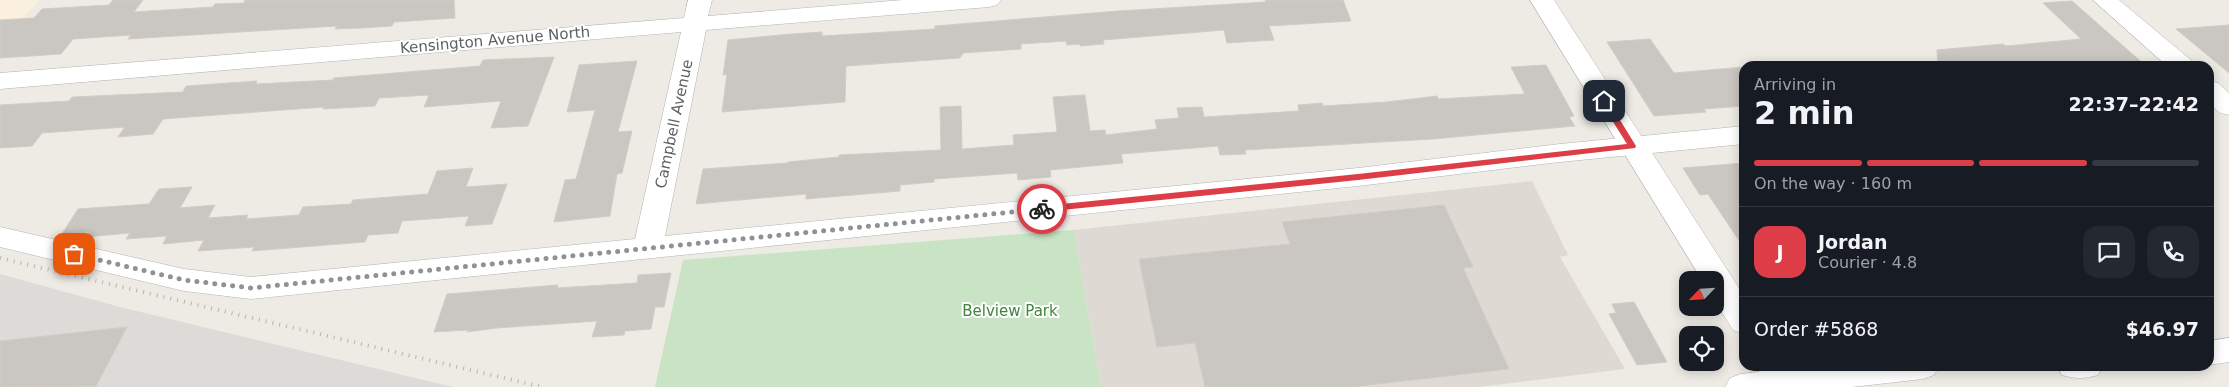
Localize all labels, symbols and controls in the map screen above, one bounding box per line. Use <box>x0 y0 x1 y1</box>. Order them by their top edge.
street label: Kensington Avenue North <box>399 23 591 57</box>
street label: Campbell Avenue <box>652 58 696 190</box>
text: Arriving in <box>1754 75 1836 94</box>
pin <box>1583 80 1625 122</box>
icon: home <box>1590 87 1618 115</box>
text: 22:37–22:42 <box>2069 93 2199 115</box>
text: 2 min <box>1754 94 1855 132</box>
text: On the way · 160 m <box>1754 174 1912 193</box>
courier <box>1017 184 1067 234</box>
icon: bike <box>1028 195 1056 223</box>
button: chat <box>2083 226 2135 278</box>
button: phone <box>2147 226 2199 278</box>
text: Jordan <box>1818 231 1887 253</box>
pin <box>53 233 95 275</box>
icon: bag <box>60 240 88 268</box>
text: J <box>1776 241 1784 263</box>
text: Courier · 4.8 <box>1818 253 1917 272</box>
north arrow <box>1679 271 1724 316</box>
map controls <box>1679 271 1724 371</box>
park label: Belview Park <box>962 302 1058 320</box>
text: Order #5868 <box>1754 318 1878 340</box>
text: $46.97 <box>2126 318 2199 340</box>
button: locate <box>1679 326 1724 371</box>

